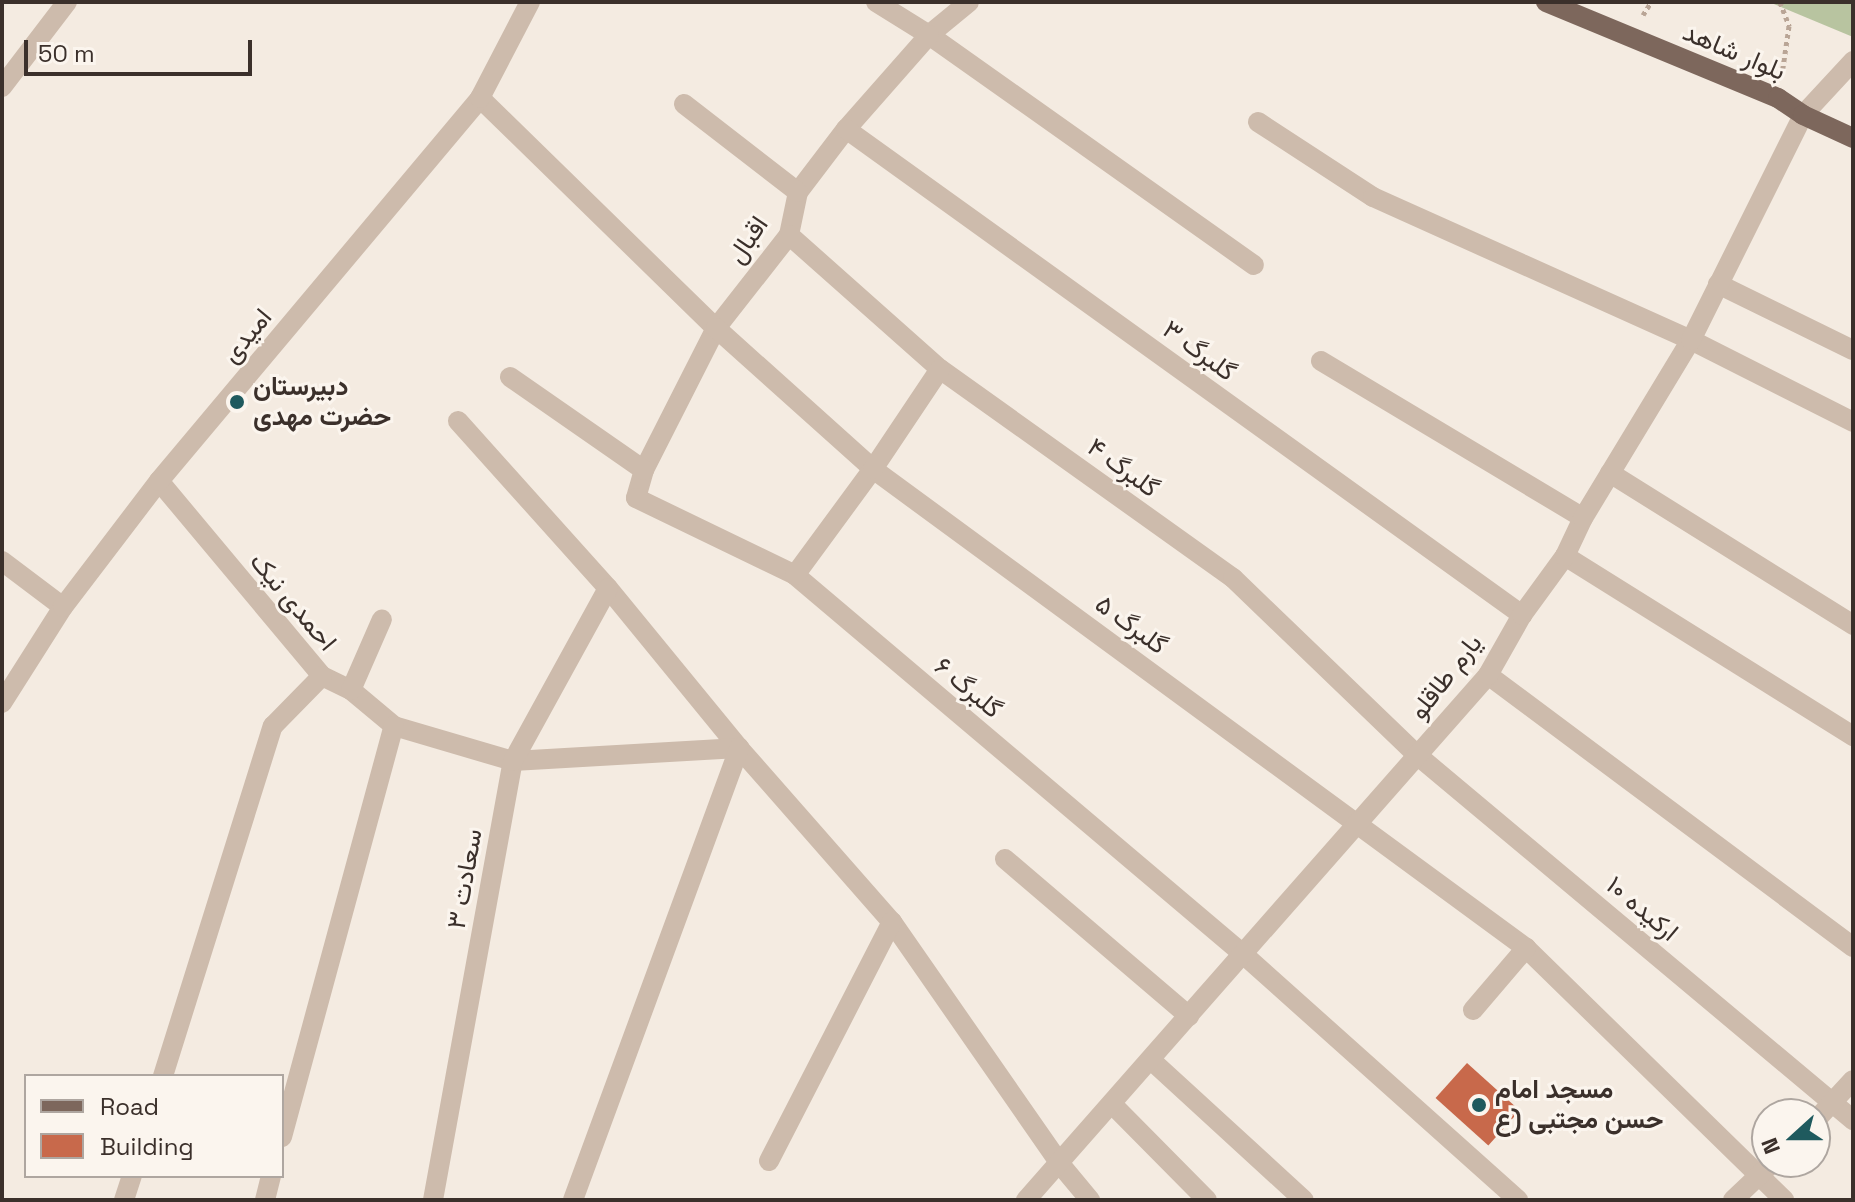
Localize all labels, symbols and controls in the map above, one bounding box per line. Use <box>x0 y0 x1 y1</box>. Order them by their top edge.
street label: بلوار شاهد <box>1678 16 1790 88</box>
scale bar <box>28 24 256 74</box>
text: 50 m <box>38 38 95 69</box>
street label: اقبال <box>721 210 775 270</box>
street label: امیدی <box>215 302 279 370</box>
street label: گلبرگ ۳ <box>1156 314 1242 388</box>
place label: دبیرستان حضرت مهدی <box>253 371 391 432</box>
marker: دبیرستان حضرت مهدی <box>228 393 246 411</box>
street label: گلبرگ ۴ <box>1081 432 1165 504</box>
street label: احمدی نیک <box>243 547 343 657</box>
street label: گلبرگ ۵ <box>1089 589 1173 661</box>
street label: یارم طاقلو <box>1403 628 1489 726</box>
street label: گلبرگ ۶ <box>928 651 1008 725</box>
street label: سعادت ۳ <box>441 826 489 932</box>
street label: ارکیده ۱۰ <box>1600 870 1684 948</box>
legend <box>24 1074 284 1178</box>
place label: مسجد امام حسن مجتبی (ع <box>1495 1074 1663 1136</box>
text: Road <box>100 1091 159 1122</box>
marker: مسجد امام حسن مجتبی (ع <box>1470 1096 1488 1114</box>
north arrow <box>1751 1098 1831 1178</box>
text: Building <box>100 1131 194 1162</box>
text: N <box>1755 1134 1786 1158</box>

